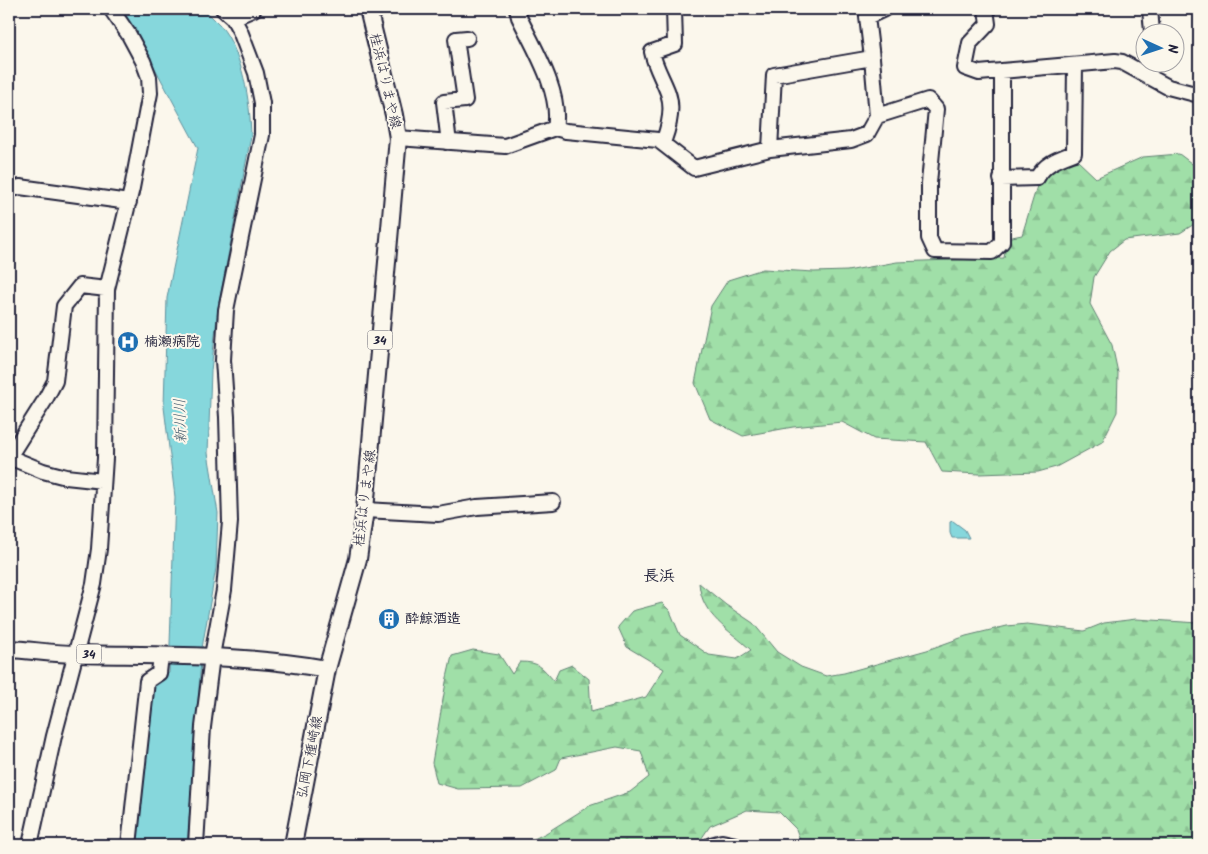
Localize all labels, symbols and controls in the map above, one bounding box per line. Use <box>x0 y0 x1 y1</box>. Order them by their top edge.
north arrow <box>1136 22 1186 72</box>
street label: 桂浜はりまや線 <box>363 31 407 131</box>
text: N <box>1161 44 1183 54</box>
hospital icon: 楠瀬病院 <box>116 330 140 354</box>
road number: 34 <box>368 330 392 350</box>
place label: 楠瀬病院 <box>144 331 200 353</box>
water label: 新川川 <box>168 398 194 444</box>
street label: 桂浜はりまや線 <box>348 448 382 548</box>
district label: 長浜 <box>643 564 675 589</box>
building icon: 酔鯨酒造 <box>377 607 401 631</box>
place label: 酔鯨酒造 <box>405 608 461 630</box>
road number: 34 <box>76 644 102 664</box>
street label: 弘岡下種崎線 <box>291 714 329 800</box>

